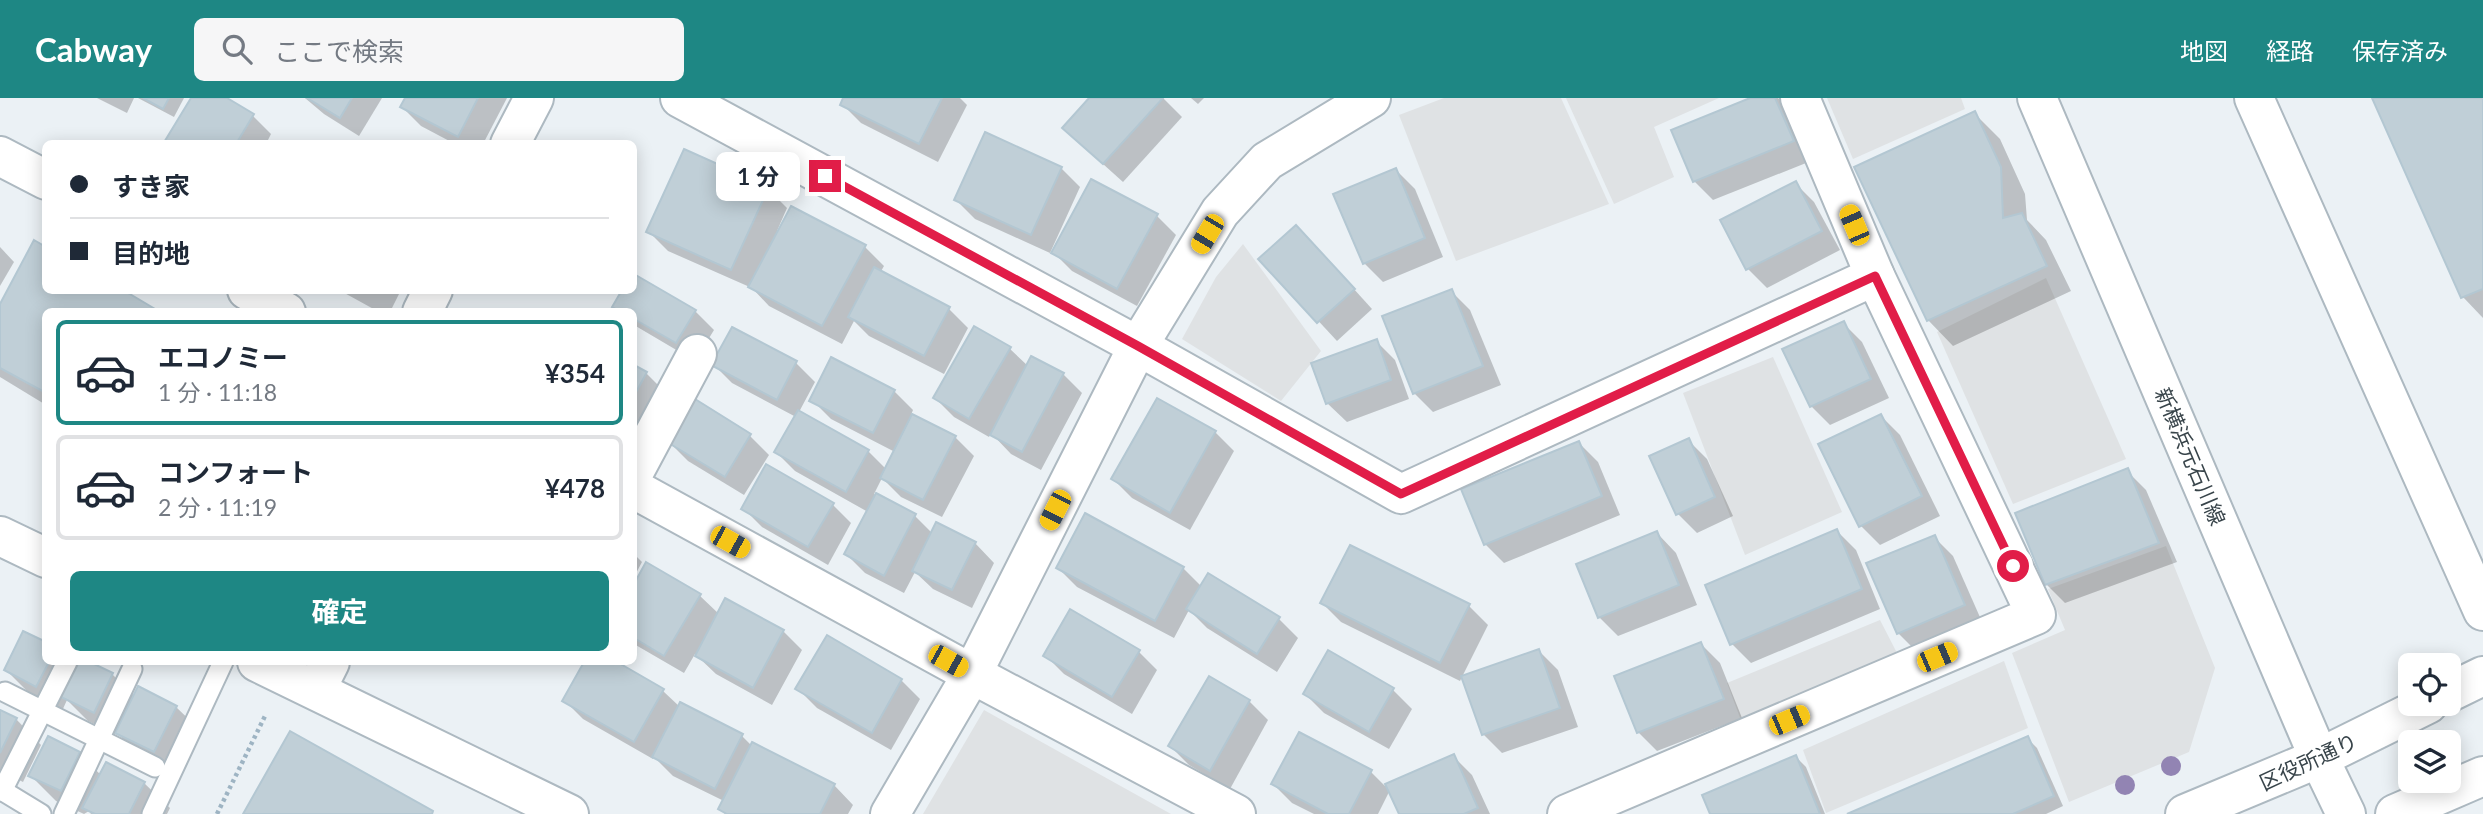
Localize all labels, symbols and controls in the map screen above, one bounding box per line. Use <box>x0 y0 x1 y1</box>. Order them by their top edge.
search box <box>194 18 684 81</box>
text: Cabway <box>35 29 152 69</box>
icon: search <box>218 30 256 68</box>
text: ここで検索 <box>274 35 404 67</box>
text: 地図 <box>2180 36 2228 65</box>
text: 経路 <box>2266 36 2314 65</box>
text: 保存済み <box>2352 36 2448 65</box>
callout: 1 分 <box>716 152 800 200</box>
route end <box>809 160 841 192</box>
text: 1 分 <box>737 162 779 190</box>
text: すき家 <box>112 170 190 202</box>
car <box>1837 202 1872 248</box>
car <box>1188 211 1227 257</box>
text: 目的地 <box>112 237 190 269</box>
icon: car <box>74 341 137 404</box>
text: エコノミー <box>158 341 288 373</box>
text: ¥354 <box>545 357 605 389</box>
text: 1 分 · 11:18 <box>158 378 277 406</box>
street label: 新横浜元石川線 <box>2151 383 2231 529</box>
icon: car <box>74 456 137 519</box>
text: コンフォート <box>158 456 313 488</box>
text: ¥478 <box>545 472 605 504</box>
car <box>1037 487 1074 533</box>
text: 2 分 · 11:19 <box>158 493 277 521</box>
car <box>707 523 754 561</box>
route start <box>1997 550 2029 582</box>
button: 確定 <box>70 571 609 651</box>
car <box>1914 639 1961 675</box>
car <box>925 642 972 680</box>
map controls <box>2398 653 2461 793</box>
button: locate <box>2398 653 2461 716</box>
car <box>1766 702 1813 738</box>
street label: 区役所通り <box>2255 727 2361 795</box>
button: layers <box>2398 730 2461 793</box>

